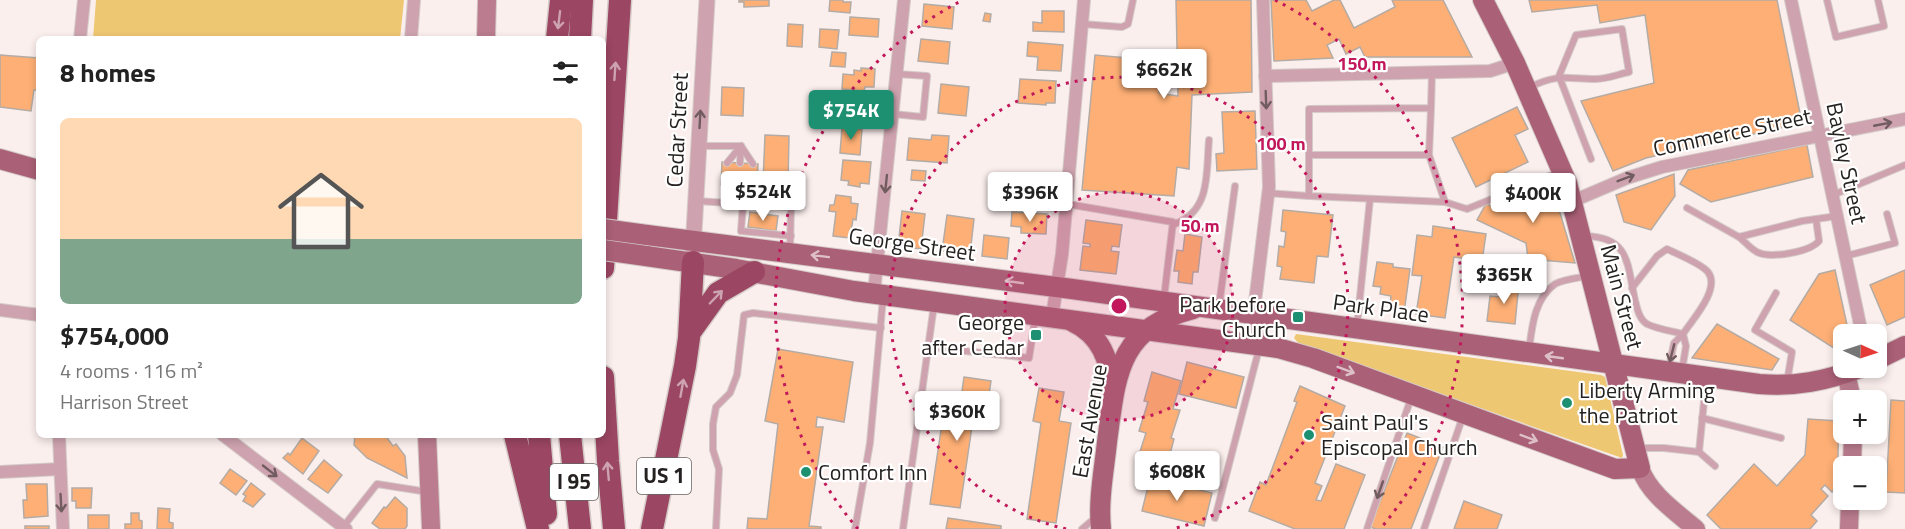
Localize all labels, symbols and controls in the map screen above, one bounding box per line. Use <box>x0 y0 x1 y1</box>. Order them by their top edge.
one-way arrow <box>553 9 564 29</box>
pin: $662K <box>1122 49 1206 100</box>
text: 150 m <box>1337 50 1387 77</box>
text: 8 homes <box>60 53 156 92</box>
text: $662K <box>1136 53 1192 84</box>
icon: filters <box>549 56 582 89</box>
one-way arrow <box>610 61 621 81</box>
street label: Cedar Street <box>657 72 697 188</box>
pin: $754K <box>809 90 893 141</box>
one-way arrow <box>1260 90 1272 110</box>
text: $754K <box>823 94 879 125</box>
street label: Commerce Street <box>1650 99 1814 165</box>
street label: Bayley Street <box>1818 99 1876 227</box>
one-way arrow <box>695 110 706 130</box>
one-way arrow <box>1873 118 1892 129</box>
text: 100 m <box>1256 130 1306 157</box>
icon: home <box>267 157 375 265</box>
pin: $524K <box>721 171 805 222</box>
pin: $396K <box>988 172 1072 223</box>
one-way arrow <box>1617 172 1635 183</box>
one-way arrow <box>880 173 891 193</box>
pin: $400K <box>1491 173 1575 224</box>
text: $524K <box>735 175 791 206</box>
text: $396K <box>1002 176 1058 207</box>
text: $400K <box>1505 177 1561 208</box>
text: 50 m <box>1180 212 1220 239</box>
street label: George Street <box>846 218 978 270</box>
street label: Main Street <box>1592 241 1652 354</box>
one-way arrow <box>811 250 831 261</box>
pin: $365K <box>1462 254 1546 305</box>
text: $365K <box>1476 258 1532 289</box>
one-way arrow <box>1004 276 1024 287</box>
street label: Park Place <box>1331 284 1431 332</box>
place label: Park before Church <box>1179 287 1286 346</box>
one-way arrow <box>709 289 723 304</box>
centre of rings <box>1109 296 1129 316</box>
place label: George after Cedar <box>921 305 1024 364</box>
marker: Park before Church <box>1291 310 1305 324</box>
text: $754,000 <box>60 316 169 355</box>
north arrow <box>1833 324 1887 378</box>
map controls <box>1833 324 1887 510</box>
marker: George after Cedar <box>1029 328 1043 342</box>
one-way arrow <box>1666 343 1678 362</box>
one-way arrow <box>1545 351 1565 362</box>
text: 4 rooms · 116 m² <box>60 355 203 386</box>
street label: East Avenue <box>1062 362 1116 480</box>
one-way arrow <box>1336 366 1354 377</box>
place label: Liberty Arming the Patriot <box>1579 373 1715 432</box>
one-way arrow <box>676 379 687 399</box>
text: Harrison Street <box>60 386 188 417</box>
button: + <box>1833 390 1887 444</box>
pin: $360K <box>915 391 999 442</box>
text: $360K <box>929 395 985 426</box>
marker: Liberty Arming the Patriot <box>1560 396 1574 410</box>
place label: Saint Paul's Episcopal Church <box>1321 405 1478 464</box>
marker: Saint Paul's Episcopal Church <box>1302 428 1316 442</box>
one-way arrow <box>1519 433 1537 444</box>
pin: $608K <box>1135 451 1219 502</box>
place label: Comfort Inn <box>818 455 928 489</box>
text: $608K <box>1149 455 1205 486</box>
button: − <box>1833 456 1887 510</box>
road number: US 1 <box>637 458 691 494</box>
one-way arrow <box>603 461 614 481</box>
one-way arrow <box>261 464 277 477</box>
road number: I 95 <box>550 464 598 500</box>
marker: Comfort Inn <box>799 465 813 479</box>
one-way arrow <box>1374 480 1385 499</box>
one-way arrow <box>56 493 67 512</box>

